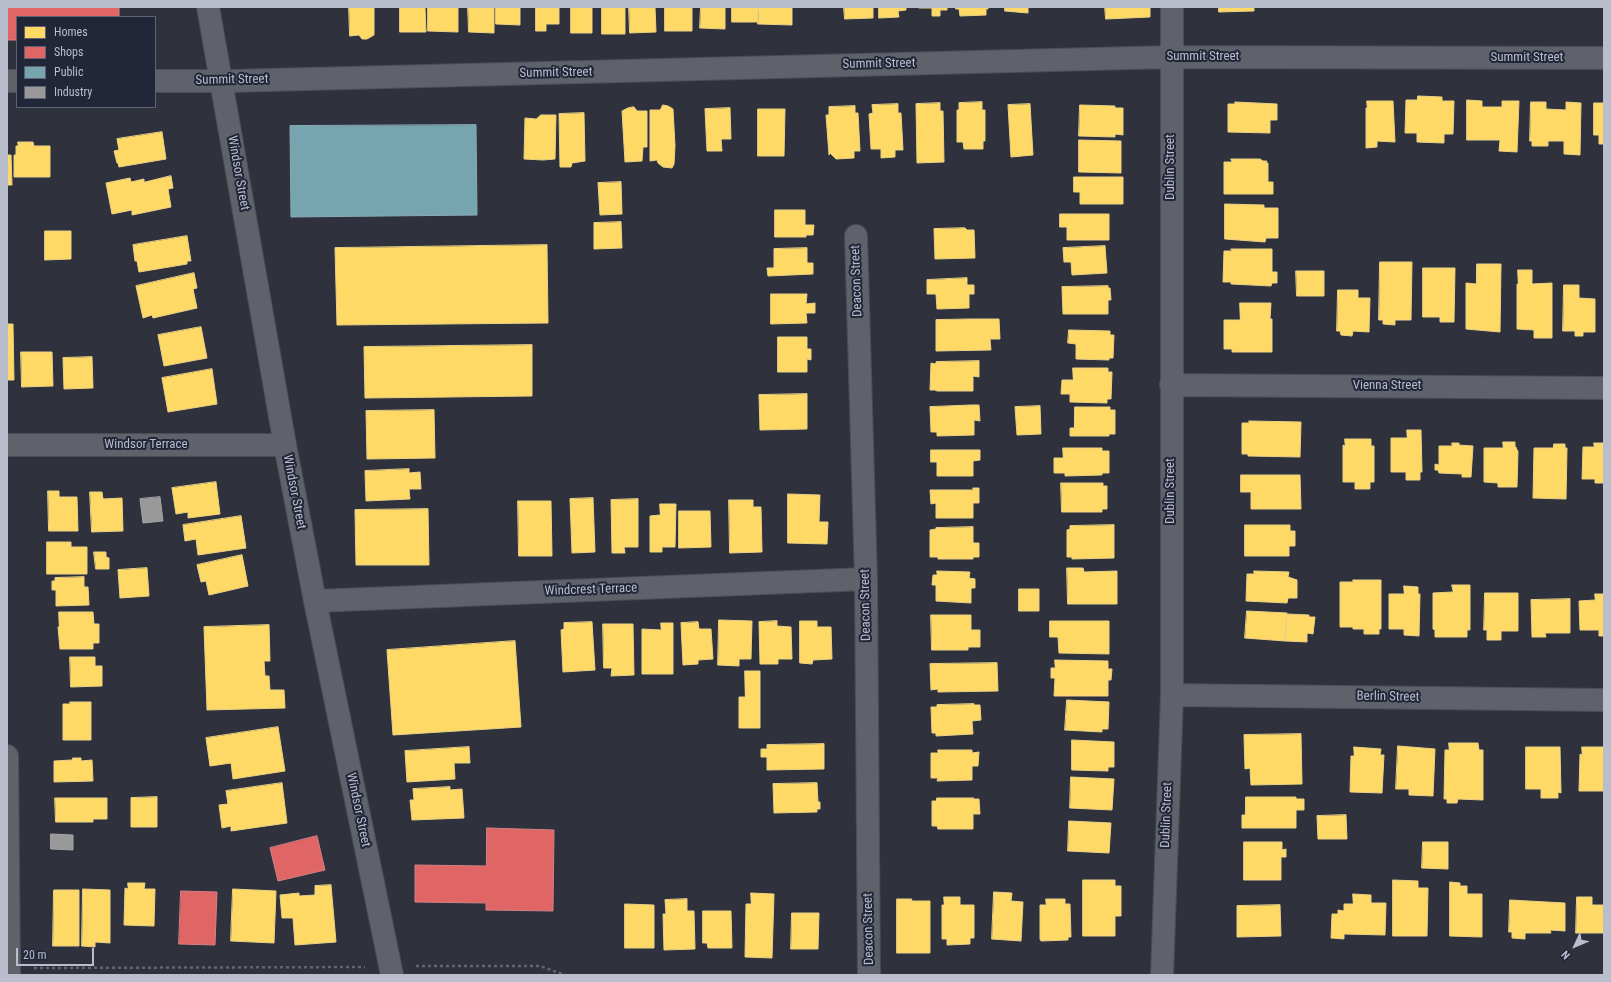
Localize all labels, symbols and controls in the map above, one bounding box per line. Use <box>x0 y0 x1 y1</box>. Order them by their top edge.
legend <box>16 16 156 108</box>
text: Homes <box>54 25 88 39</box>
text: Shops <box>54 45 83 59</box>
street label: Summit Street <box>1167 49 1239 65</box>
street label: Summit Street <box>1491 50 1563 66</box>
street label: Summit Street <box>842 56 916 72</box>
text: Public <box>54 65 83 79</box>
street label: Summit Street <box>519 65 593 81</box>
street label: Summit Street <box>195 72 269 88</box>
text: Industry <box>54 85 92 99</box>
street label: Windsor Street <box>224 134 252 212</box>
street label: Dublin Street <box>1163 134 1179 200</box>
street label: Deacon Street <box>848 245 866 317</box>
street label: Vienna Street <box>1353 378 1421 394</box>
street label: Windsor Terrace <box>104 437 188 453</box>
street label: Windsor Street <box>279 453 309 531</box>
street label: Dublin Street <box>1163 458 1179 524</box>
street label: Deacon Street <box>858 569 874 641</box>
street label: Windcrest Terrace <box>544 581 638 599</box>
street label: Berlin Street <box>1356 689 1420 705</box>
street label: Windsor Street <box>343 771 373 849</box>
street label: Dublin Street <box>1158 782 1176 848</box>
street label: Deacon Street <box>861 893 877 965</box>
north arrow <box>1555 926 1595 966</box>
scale bar <box>18 940 96 966</box>
text: 20 m <box>23 948 47 962</box>
text: N <box>1559 948 1573 962</box>

